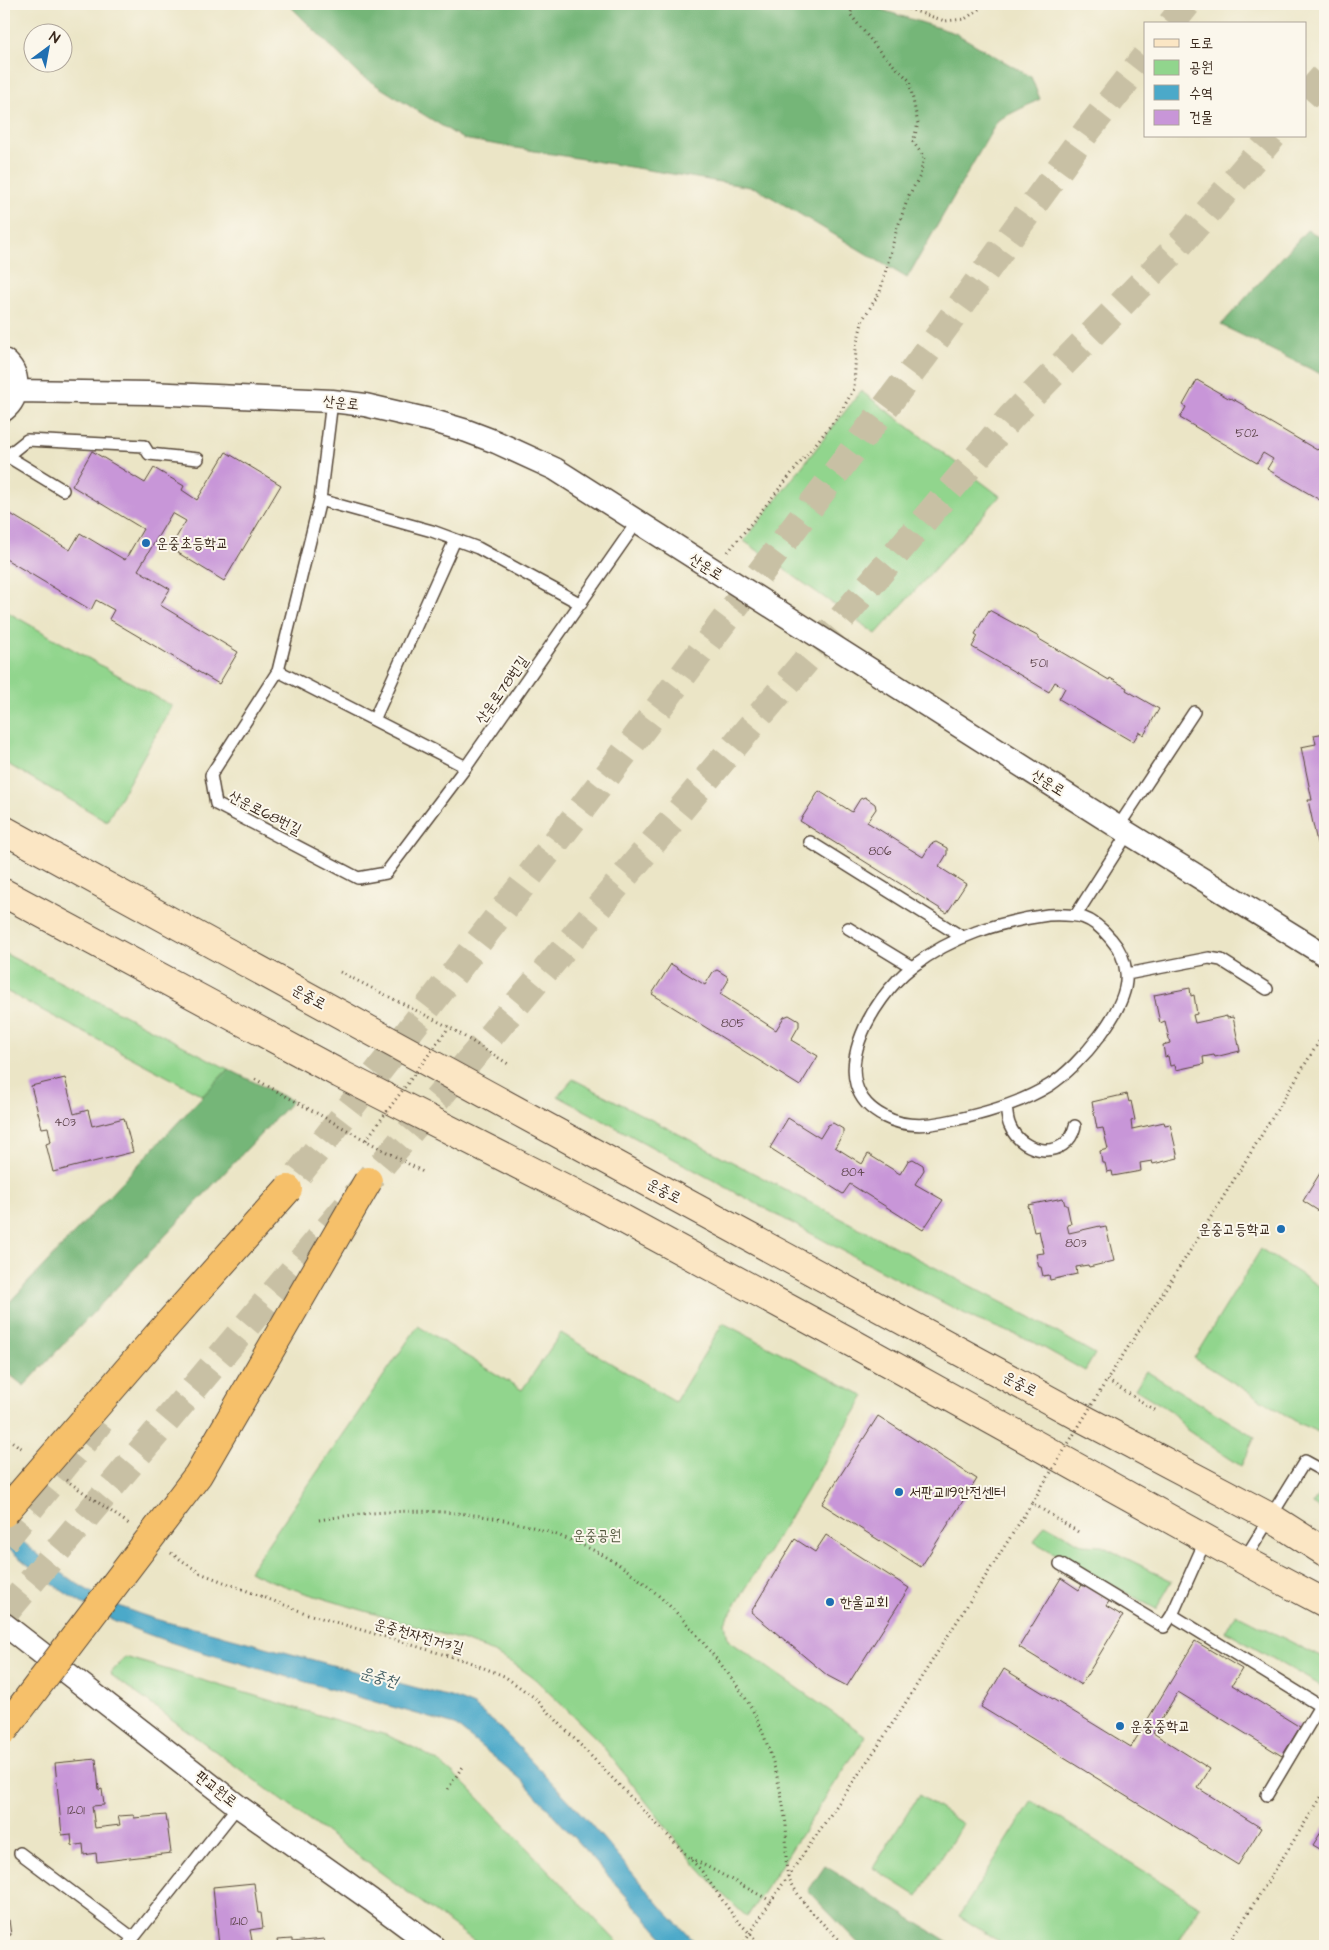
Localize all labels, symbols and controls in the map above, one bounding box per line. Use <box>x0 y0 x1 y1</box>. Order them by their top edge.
north arrow <box>22 22 72 72</box>
legend <box>1144 22 1306 138</box>
text: N <box>45 27 64 49</box>
text: 도로 <box>1189 33 1213 54</box>
text: 공원 <box>1189 57 1213 78</box>
text: 수역 <box>1189 83 1213 104</box>
text: 건물 <box>1189 107 1213 128</box>
street label: 산운로 <box>322 391 360 415</box>
house number: 502 <box>1236 425 1259 442</box>
place label: 운중초등학교 <box>156 533 228 554</box>
marker: 운중초등학교 <box>140 537 152 549</box>
street label: 산운로 <box>685 548 727 586</box>
street label: 산운로78번길 <box>471 651 533 729</box>
house number: 501 <box>1030 655 1048 672</box>
street label: 산운로 <box>1027 764 1069 802</box>
street label: 산운로68번길 <box>225 786 305 840</box>
house number: 806 <box>869 843 892 860</box>
street label: 운중로 <box>288 979 330 1015</box>
house number: 805 <box>721 1015 745 1032</box>
house number: 403 <box>54 1114 76 1131</box>
house number: 804 <box>841 1164 865 1181</box>
street label: 운중로 <box>643 1173 685 1209</box>
place label: 운중고등학교 <box>1199 1219 1271 1240</box>
marker: 운중고등학교 <box>1275 1223 1287 1235</box>
house number: 803 <box>1065 1235 1087 1252</box>
street label: 운중로 <box>999 1366 1041 1402</box>
place label: 서판교119안전센터 <box>909 1482 1006 1503</box>
marker: 서판교119안전센터 <box>893 1486 905 1498</box>
park label: 운중공원 <box>573 1525 621 1546</box>
place label: 한울교회 <box>840 1592 888 1613</box>
marker: 한울교회 <box>824 1596 836 1608</box>
street label: 운중천자전거3길 <box>372 1613 466 1659</box>
water label: 운중천 <box>357 1661 403 1693</box>
place label: 운중중학교 <box>1130 1716 1190 1737</box>
marker: 운중중학교 <box>1114 1720 1126 1732</box>
street label: 판교원로 <box>191 1766 241 1812</box>
house number: 1201 <box>67 1802 85 1819</box>
house number: 1210 <box>230 1913 248 1930</box>

